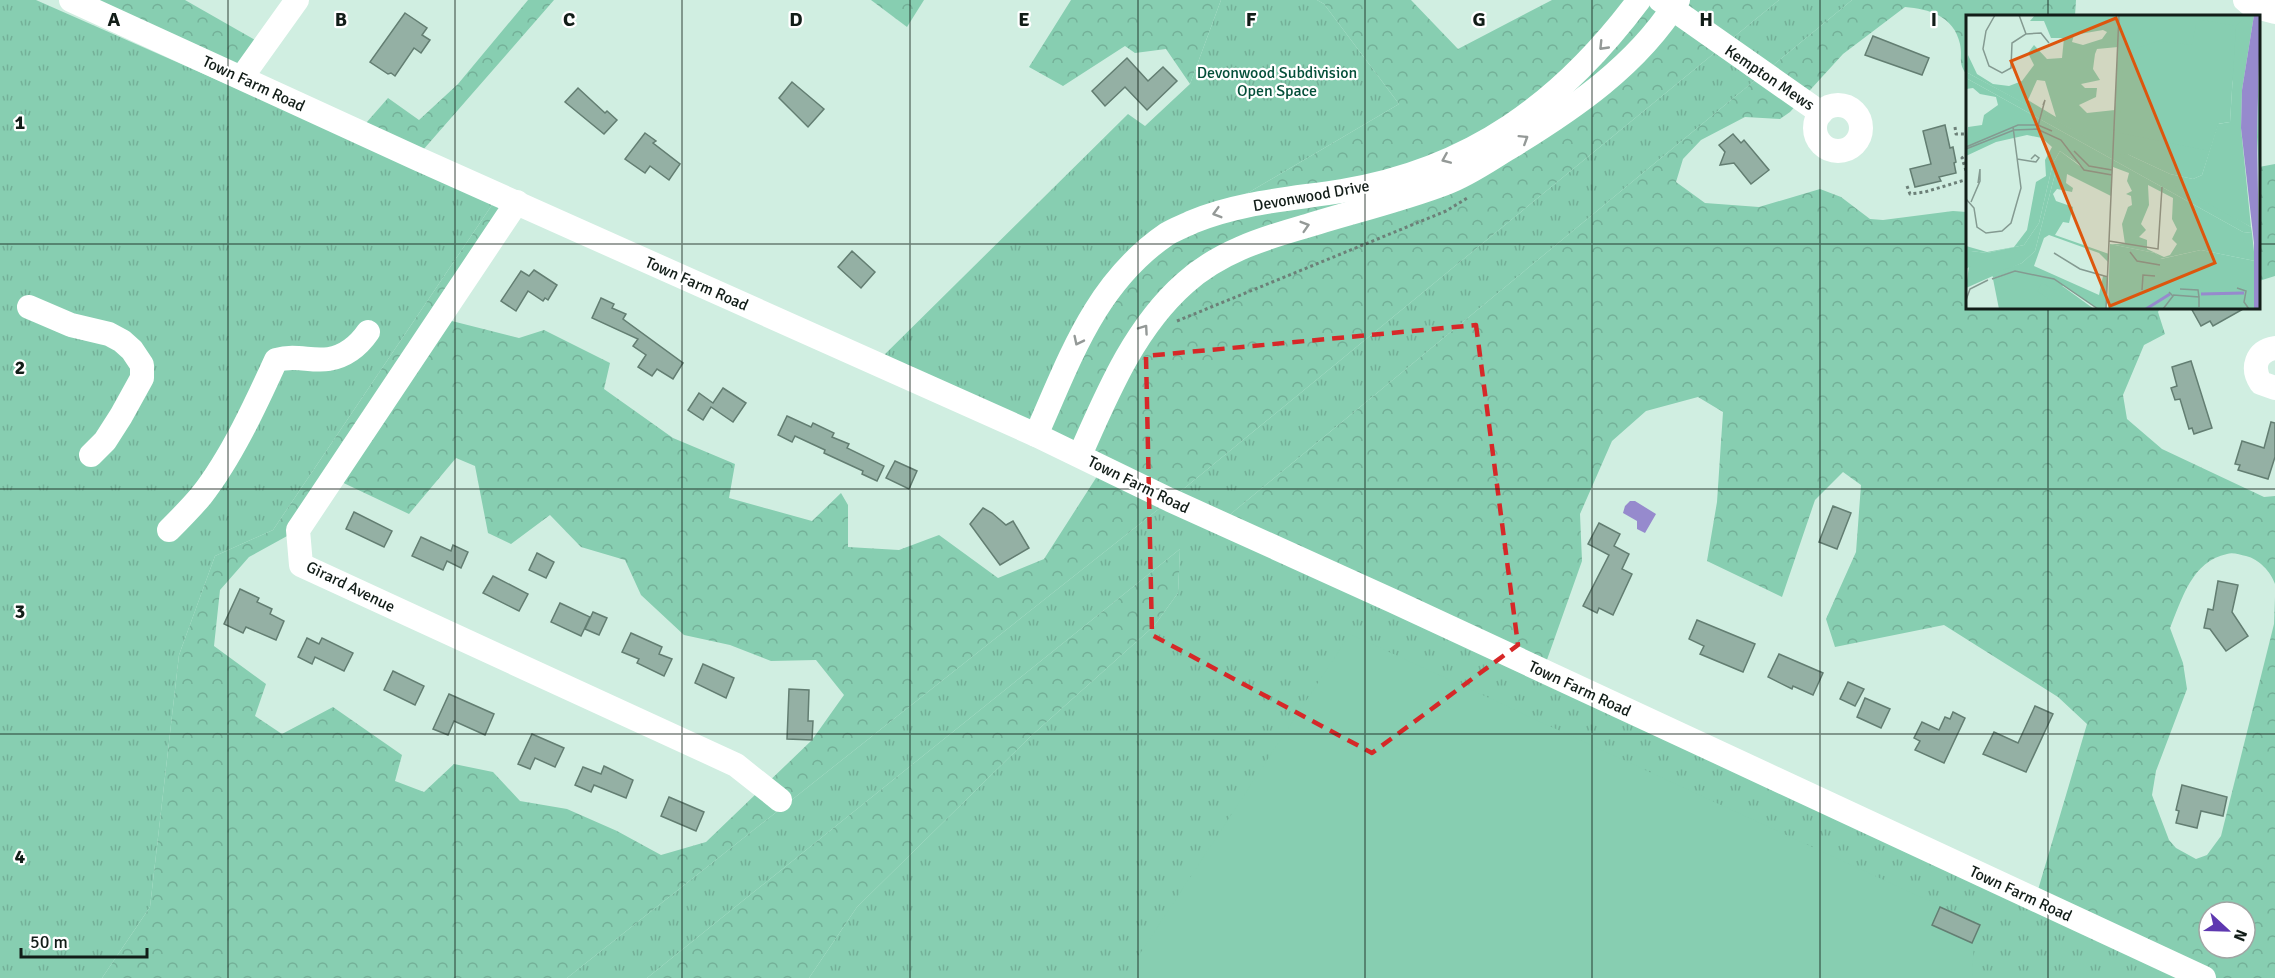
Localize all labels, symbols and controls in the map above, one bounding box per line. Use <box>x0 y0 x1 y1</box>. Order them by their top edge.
text: A <box>108 7 121 32</box>
text: B <box>335 7 347 32</box>
text: C <box>563 7 575 32</box>
text: D <box>789 7 803 32</box>
text: E <box>1018 7 1030 32</box>
text: F <box>1246 7 1257 32</box>
text: G <box>1472 7 1486 32</box>
text: H <box>1699 7 1713 32</box>
text: I <box>1931 7 1937 32</box>
inset map <box>1966 15 2260 309</box>
one-way arrow <box>1599 39 1610 50</box>
street label: Kempton Mews <box>1721 41 1818 115</box>
street label: Town Farm Road <box>199 51 308 116</box>
park label: Devonwood Subdivision Open Space <box>1197 63 1357 101</box>
text: 1 <box>15 110 26 135</box>
one-way arrow <box>1518 135 1528 147</box>
one-way arrow <box>1442 152 1453 164</box>
street label: Devonwood Drive <box>1251 176 1371 216</box>
one-way arrow <box>1212 206 1222 219</box>
one-way arrow <box>1299 221 1310 233</box>
street label: Town Farm Road <box>642 252 751 316</box>
one-way arrow <box>1137 324 1148 335</box>
one-way arrow <box>1074 335 1085 346</box>
text: 2 <box>15 355 25 380</box>
street label: Town Farm Road <box>1084 452 1193 518</box>
street label: Girard Avenue <box>303 557 398 617</box>
text: 3 <box>15 599 25 624</box>
street label: Town Farm Road <box>1525 656 1634 721</box>
text: 4 <box>15 844 26 869</box>
street label: Town Farm Road <box>1966 861 2075 926</box>
north arrow <box>2197 900 2257 960</box>
scale bar <box>21 921 147 959</box>
text: N <box>2229 926 2251 944</box>
text: 50 m <box>30 931 68 953</box>

